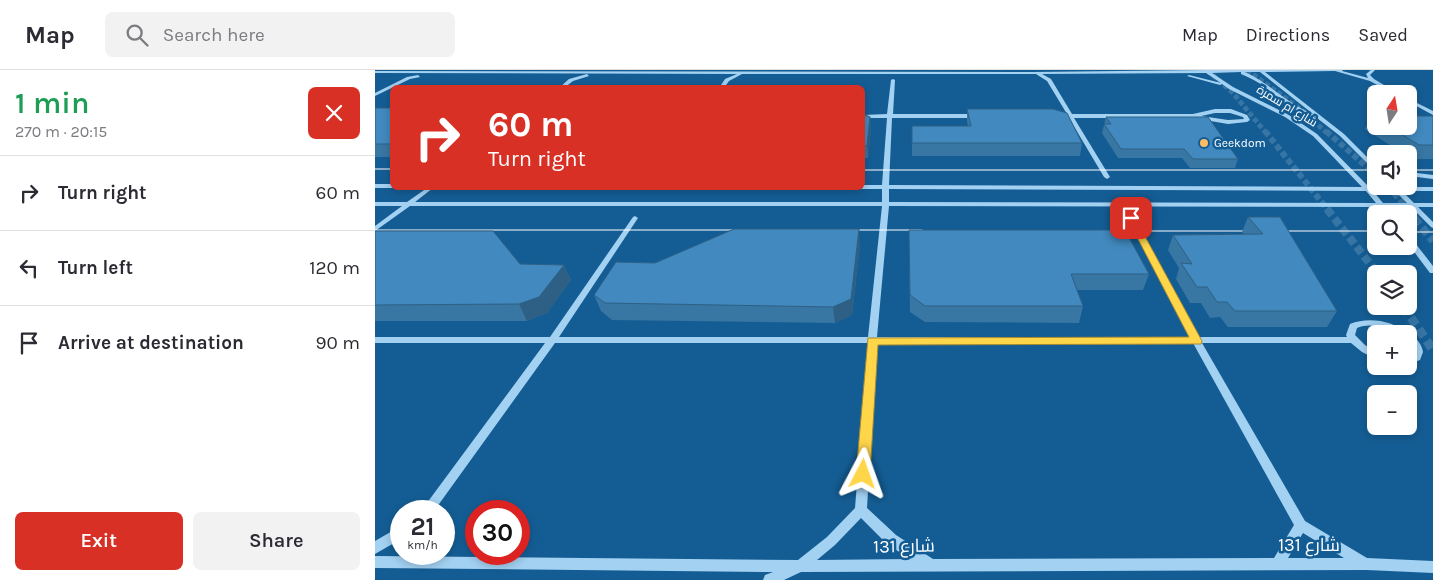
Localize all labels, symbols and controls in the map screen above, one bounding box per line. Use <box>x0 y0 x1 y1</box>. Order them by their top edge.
search box <box>105 12 455 57</box>
text: Map <box>25 21 75 49</box>
icon: search <box>123 21 151 49</box>
text: Search here <box>163 24 265 46</box>
text: Map <box>1182 24 1218 46</box>
text: Directions <box>1246 24 1330 46</box>
text: Saved <box>1358 24 1408 46</box>
street label: شارع ام سمرة <box>1254 82 1320 130</box>
text: 1 min <box>15 85 89 121</box>
north arrow <box>1367 85 1417 135</box>
map controls <box>1367 85 1417 435</box>
button: close <box>308 87 360 139</box>
text: 60 m <box>488 104 573 145</box>
icon: right <box>405 105 470 170</box>
text: 270 m · 20:15 <box>15 122 107 141</box>
place label: Geekdom <box>1214 136 1266 150</box>
marker: Geekdom <box>1198 137 1210 149</box>
button: sound <box>1367 145 1417 195</box>
text: Turn right <box>488 146 586 172</box>
icon: right <box>15 179 43 207</box>
text: Turn right <box>58 182 147 204</box>
text: 60 m <box>316 182 360 204</box>
pin <box>1110 197 1152 239</box>
icon: arrive <box>1117 204 1145 232</box>
button: search <box>1367 205 1417 255</box>
icon: left <box>15 254 43 282</box>
text: Turn left <box>58 257 133 279</box>
text: 120 m <box>309 257 360 279</box>
button: layers <box>1367 265 1417 315</box>
button: + <box>1367 325 1417 375</box>
icon: arrive <box>15 329 43 357</box>
text: Arrive at destination <box>58 332 244 354</box>
text: 90 m <box>315 332 360 354</box>
button: − <box>1367 385 1417 435</box>
position arrow <box>836 447 888 499</box>
speed limit sign: 30 <box>465 500 530 565</box>
button: Exit <box>15 512 183 570</box>
button: Share <box>193 512 360 570</box>
text: 21 <box>410 512 435 541</box>
street label: شارع 131 <box>873 534 935 559</box>
street label: شارع 131 <box>1278 534 1340 557</box>
text: km/h <box>407 538 438 552</box>

